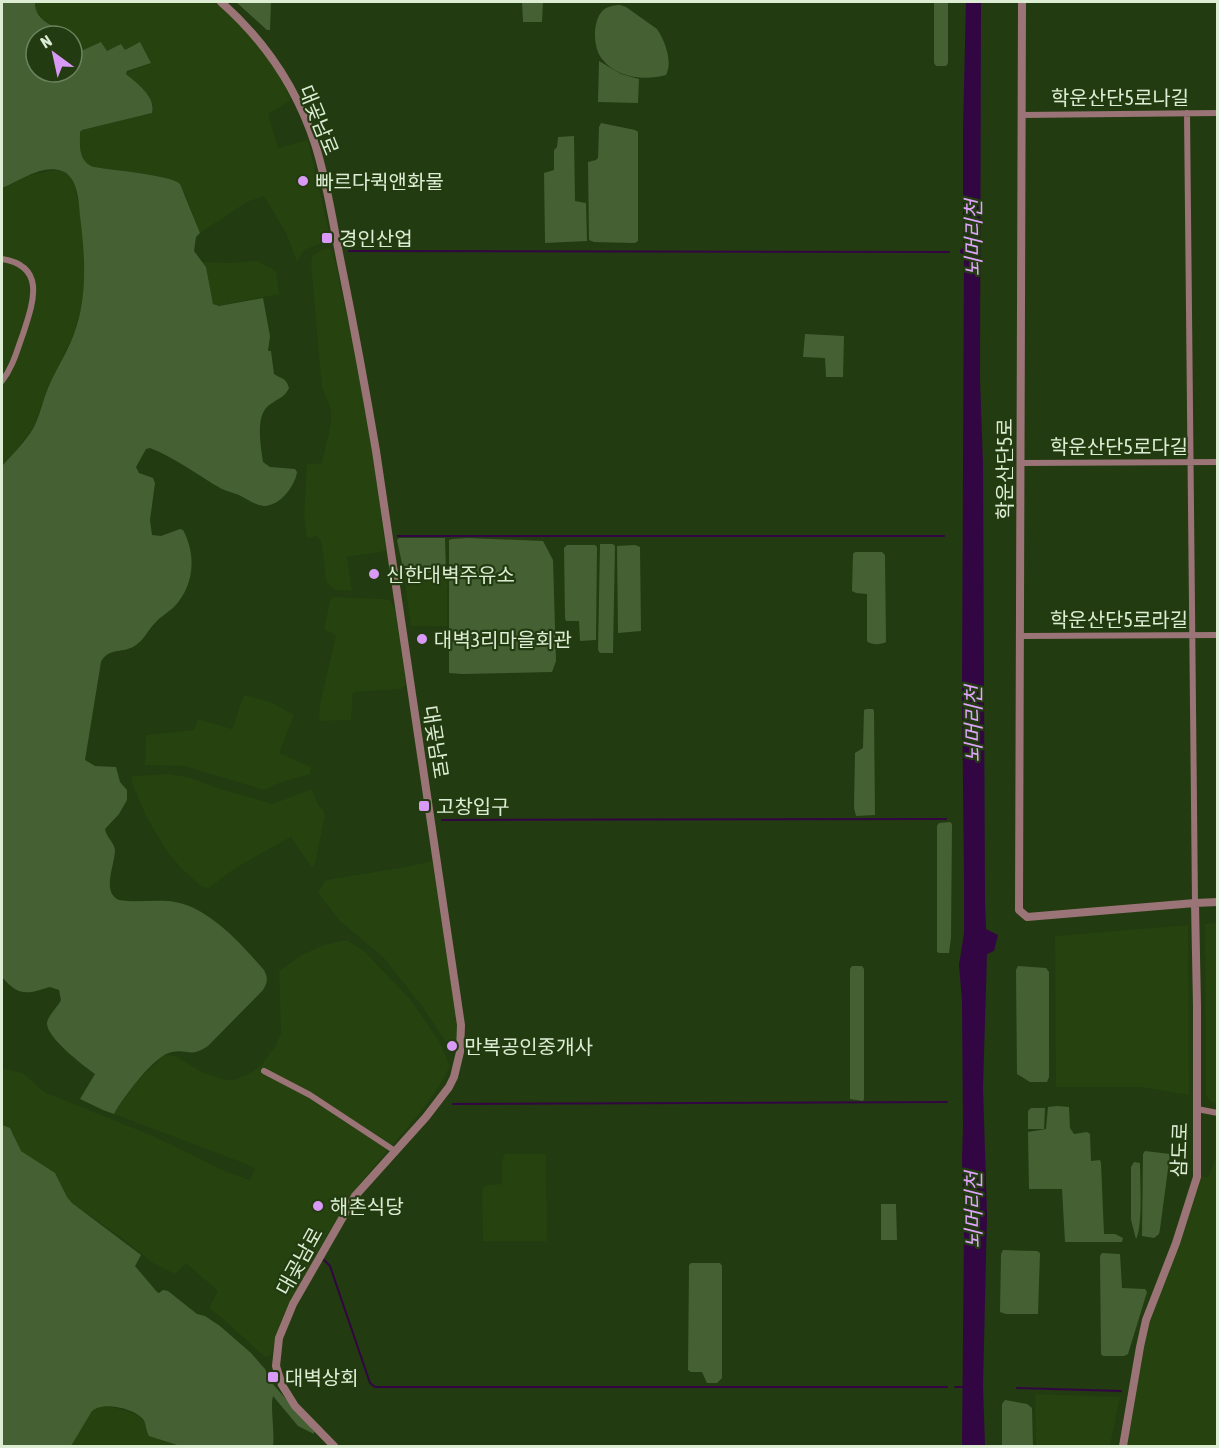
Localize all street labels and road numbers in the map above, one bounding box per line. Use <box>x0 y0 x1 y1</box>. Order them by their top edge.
street label: 대곶남로 <box>295 82 343 158</box>
street label: 학운산단5로나길 <box>1051 86 1189 109</box>
street label: 학운산단5로 <box>993 418 1016 520</box>
street label: 학운산단5로다길 <box>1050 435 1188 458</box>
street label: 학운산단5로라길 <box>1050 608 1188 631</box>
street label: 대곶남로 <box>419 704 453 780</box>
street label: 삼도로 <box>1167 1122 1191 1178</box>
street label: 대곶남로 <box>271 1223 327 1299</box>

